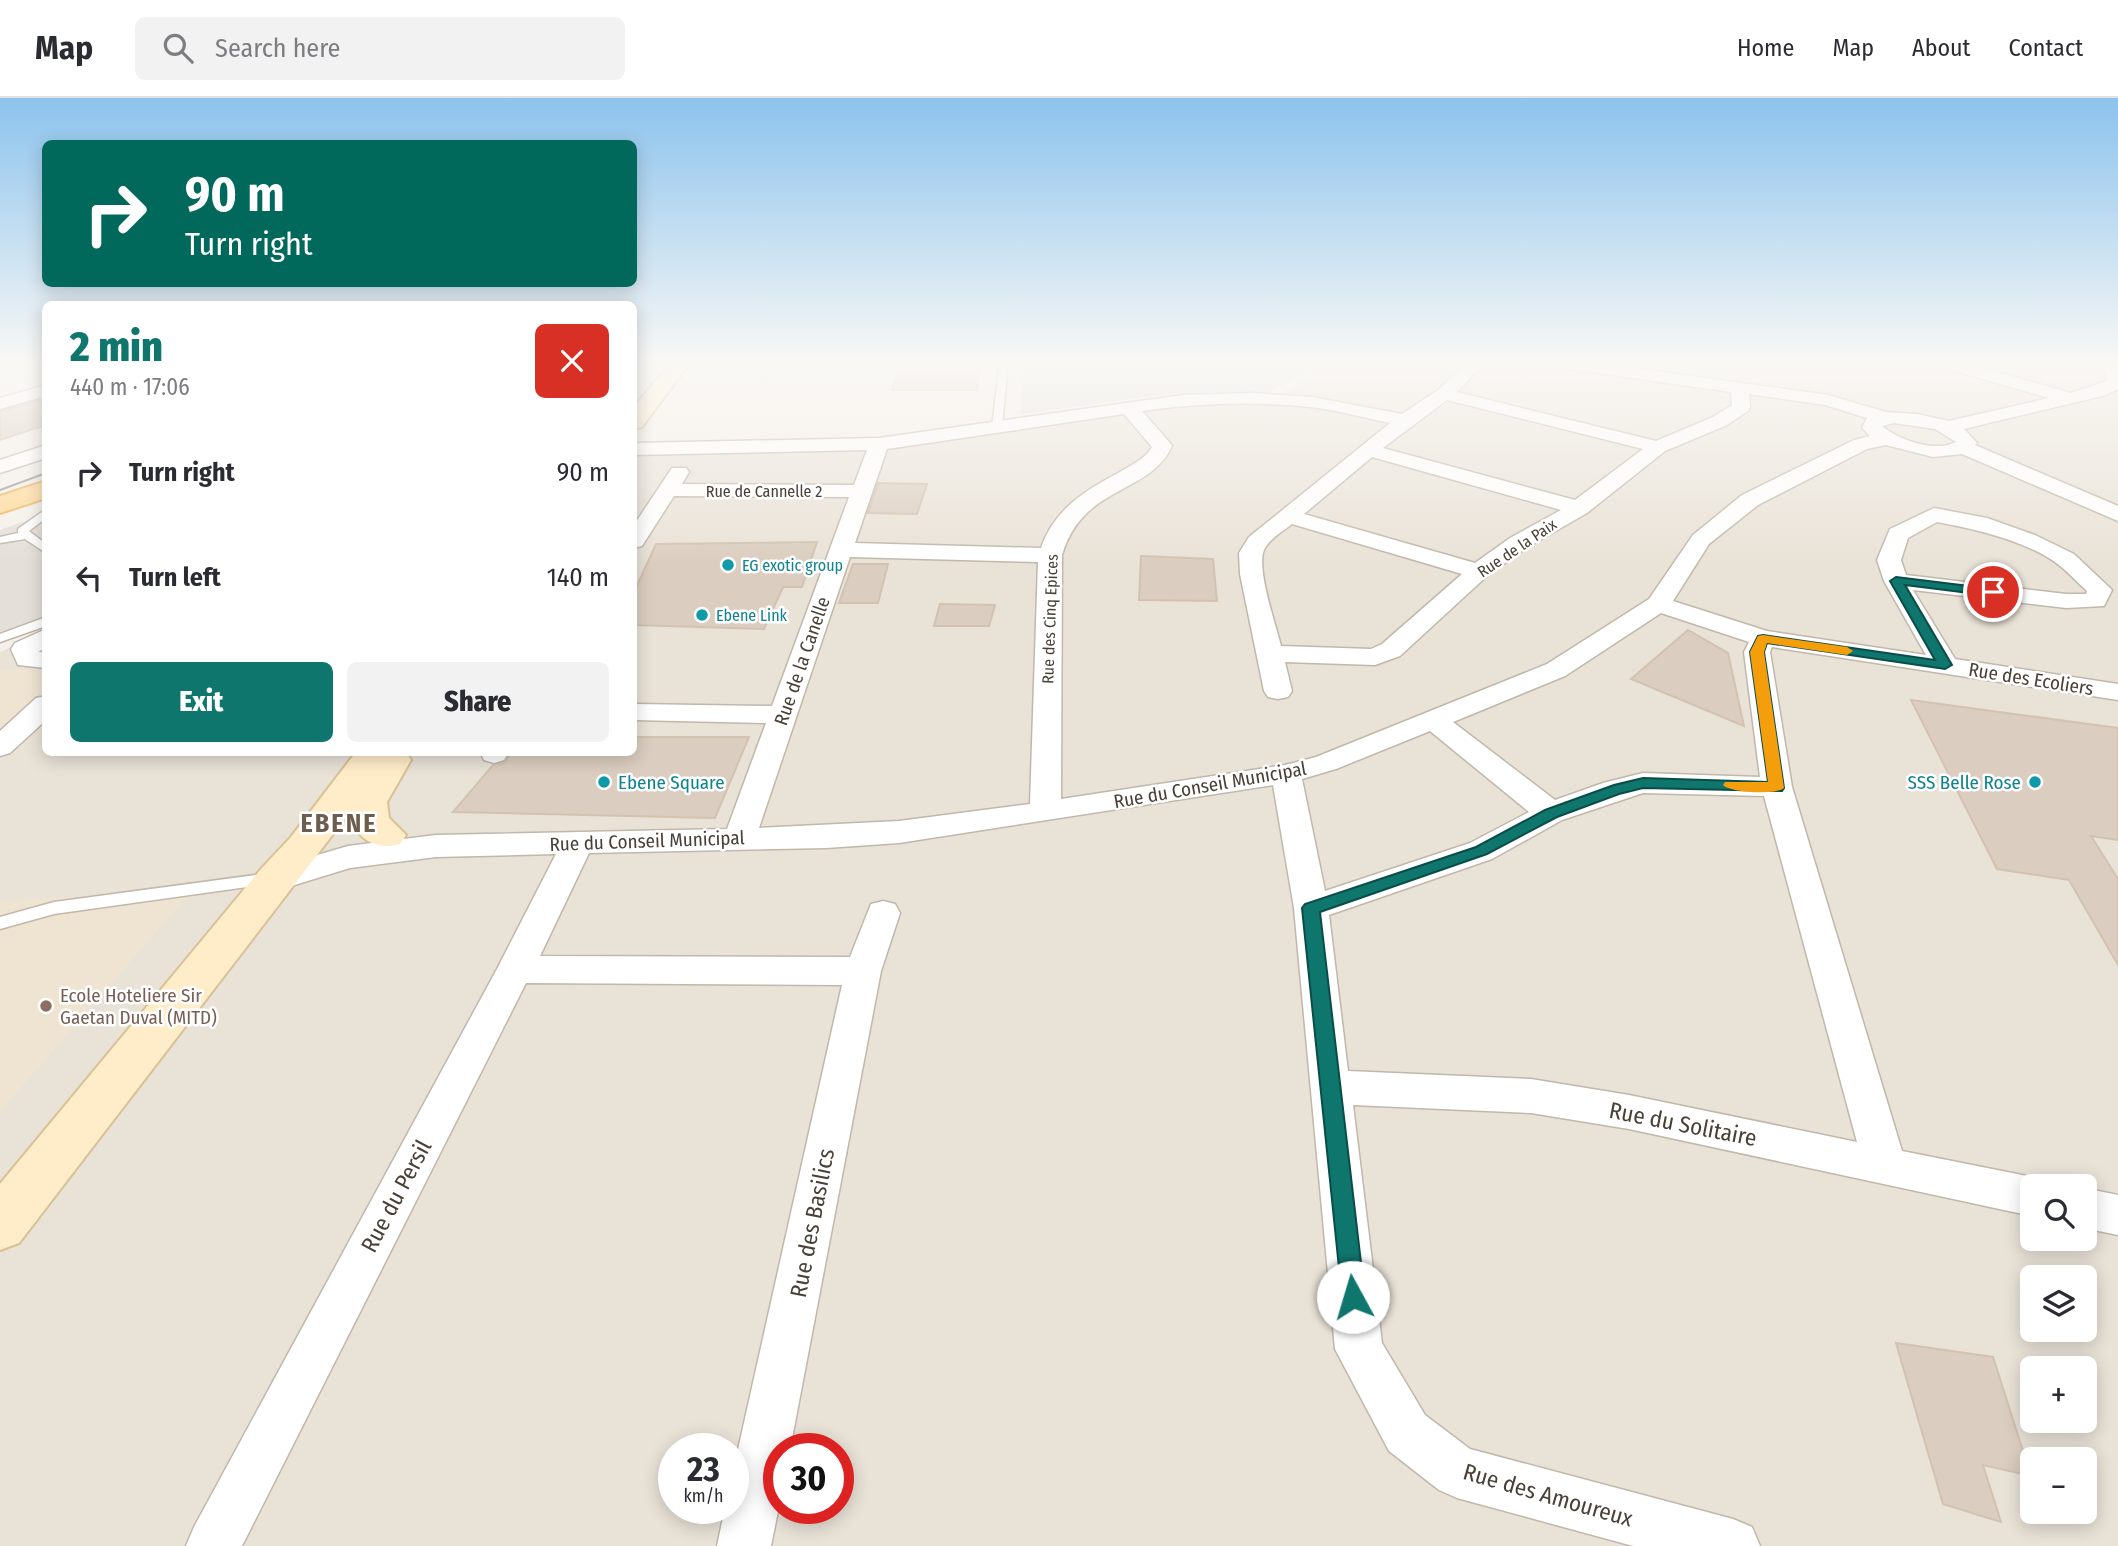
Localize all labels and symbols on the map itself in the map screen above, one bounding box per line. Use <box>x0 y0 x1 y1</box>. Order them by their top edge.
street label: Rue de Cannelle 2 <box>706 482 822 501</box>
street label: Rue de la Paix <box>1474 515 1560 581</box>
street label: Rue des Cinq Epices <box>1038 554 1062 684</box>
place label: EG exotic group <box>742 556 843 575</box>
marker: EG exotic group <box>720 557 736 573</box>
pin <box>1963 562 2023 622</box>
street label: Rue de la Canelle <box>769 594 835 728</box>
place label: Ebene Link <box>716 606 788 625</box>
marker: Ebene Link <box>694 607 710 623</box>
street label: Rue des Ecoliers <box>1967 658 2095 700</box>
street label: Rue du Conseil Municipal <box>1112 757 1308 813</box>
place label: Ebene Square <box>618 771 725 794</box>
place label: SSS Belle Rose <box>1908 771 2021 794</box>
marker: Ebene Square <box>596 774 612 790</box>
marker: SSS Belle Rose <box>2027 774 2043 790</box>
district label: EBENE <box>300 808 378 839</box>
street label: Rue du Conseil Municipal <box>549 826 745 856</box>
place label: Ecole Hoteliere Sir Gaetan Duval (MITD) <box>60 984 217 1029</box>
marker: Ecole Hoteliere Sir Gaetan Duval (MITD) <box>38 998 54 1014</box>
street label: Rue du Solitaire <box>1607 1096 1759 1152</box>
street label: Rue du Persil <box>355 1135 437 1257</box>
street label: Rue des Basilics <box>784 1146 840 1300</box>
position arrow <box>1316 1260 1390 1334</box>
speed limit sign: 30 <box>763 1433 854 1524</box>
street label: Rue des Amoureux <box>1460 1457 1636 1533</box>

